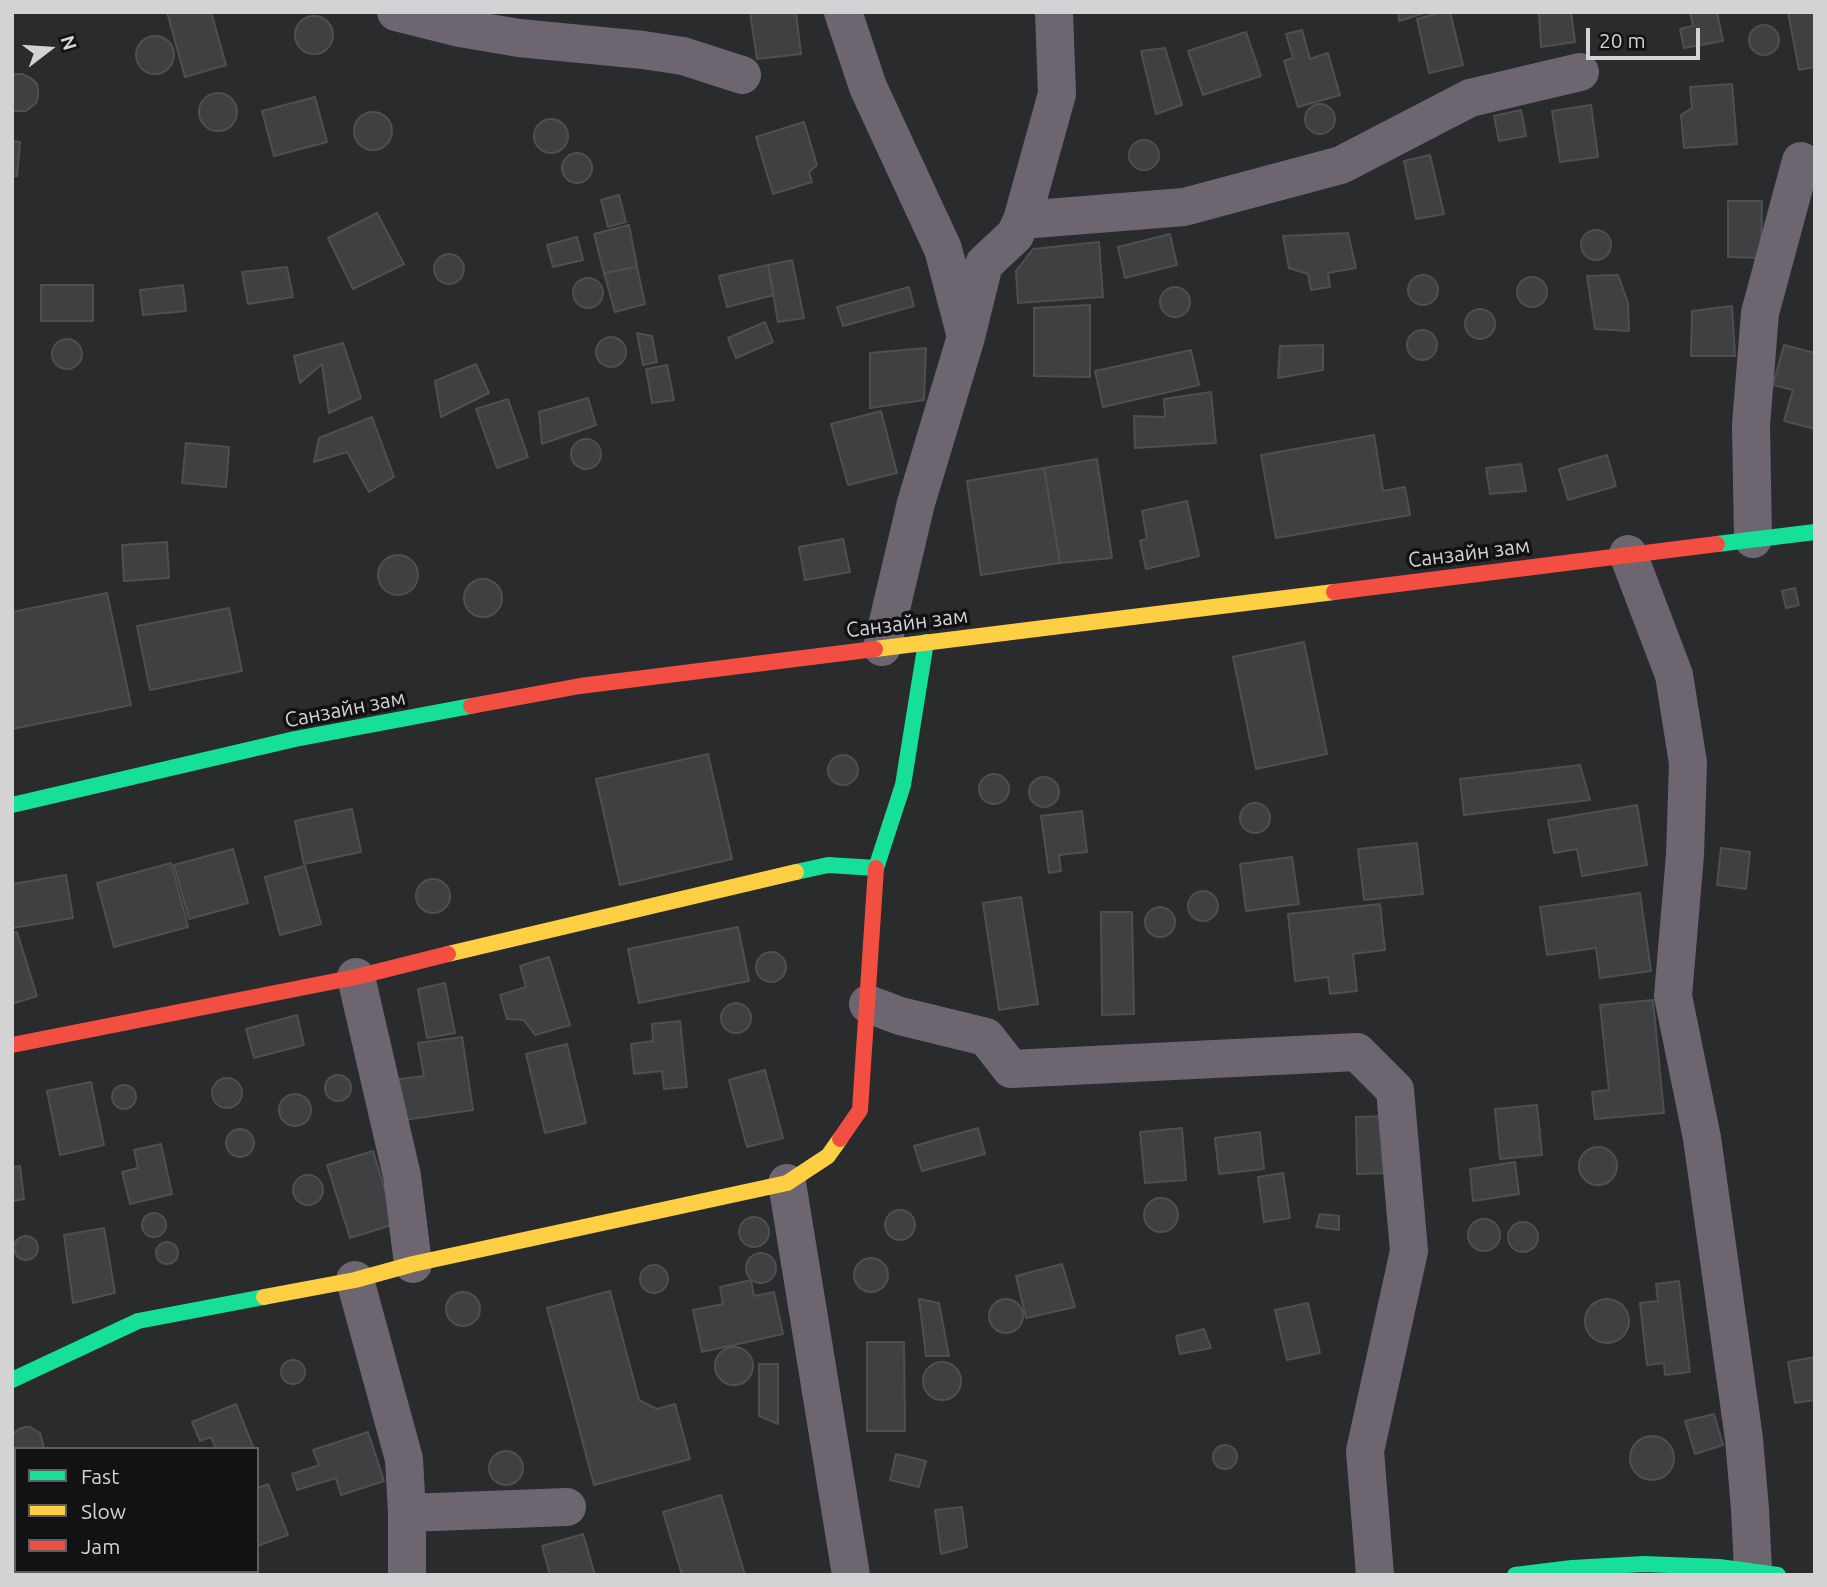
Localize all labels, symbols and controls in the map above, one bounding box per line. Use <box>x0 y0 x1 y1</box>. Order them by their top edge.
north arrow <box>14 14 84 84</box>
scale bar <box>1589 14 1703 58</box>
text: 20 m <box>1599 28 1646 52</box>
text: N <box>56 33 82 53</box>
street label: Санзайн зам <box>1407 533 1531 573</box>
street label: Санзайн зам <box>845 603 969 643</box>
street label: Санзайн зам <box>283 685 407 733</box>
legend <box>14 1447 259 1573</box>
text: Fast <box>81 1464 119 1488</box>
text: Slow <box>81 1499 126 1523</box>
text: Jam <box>81 1534 120 1558</box>

